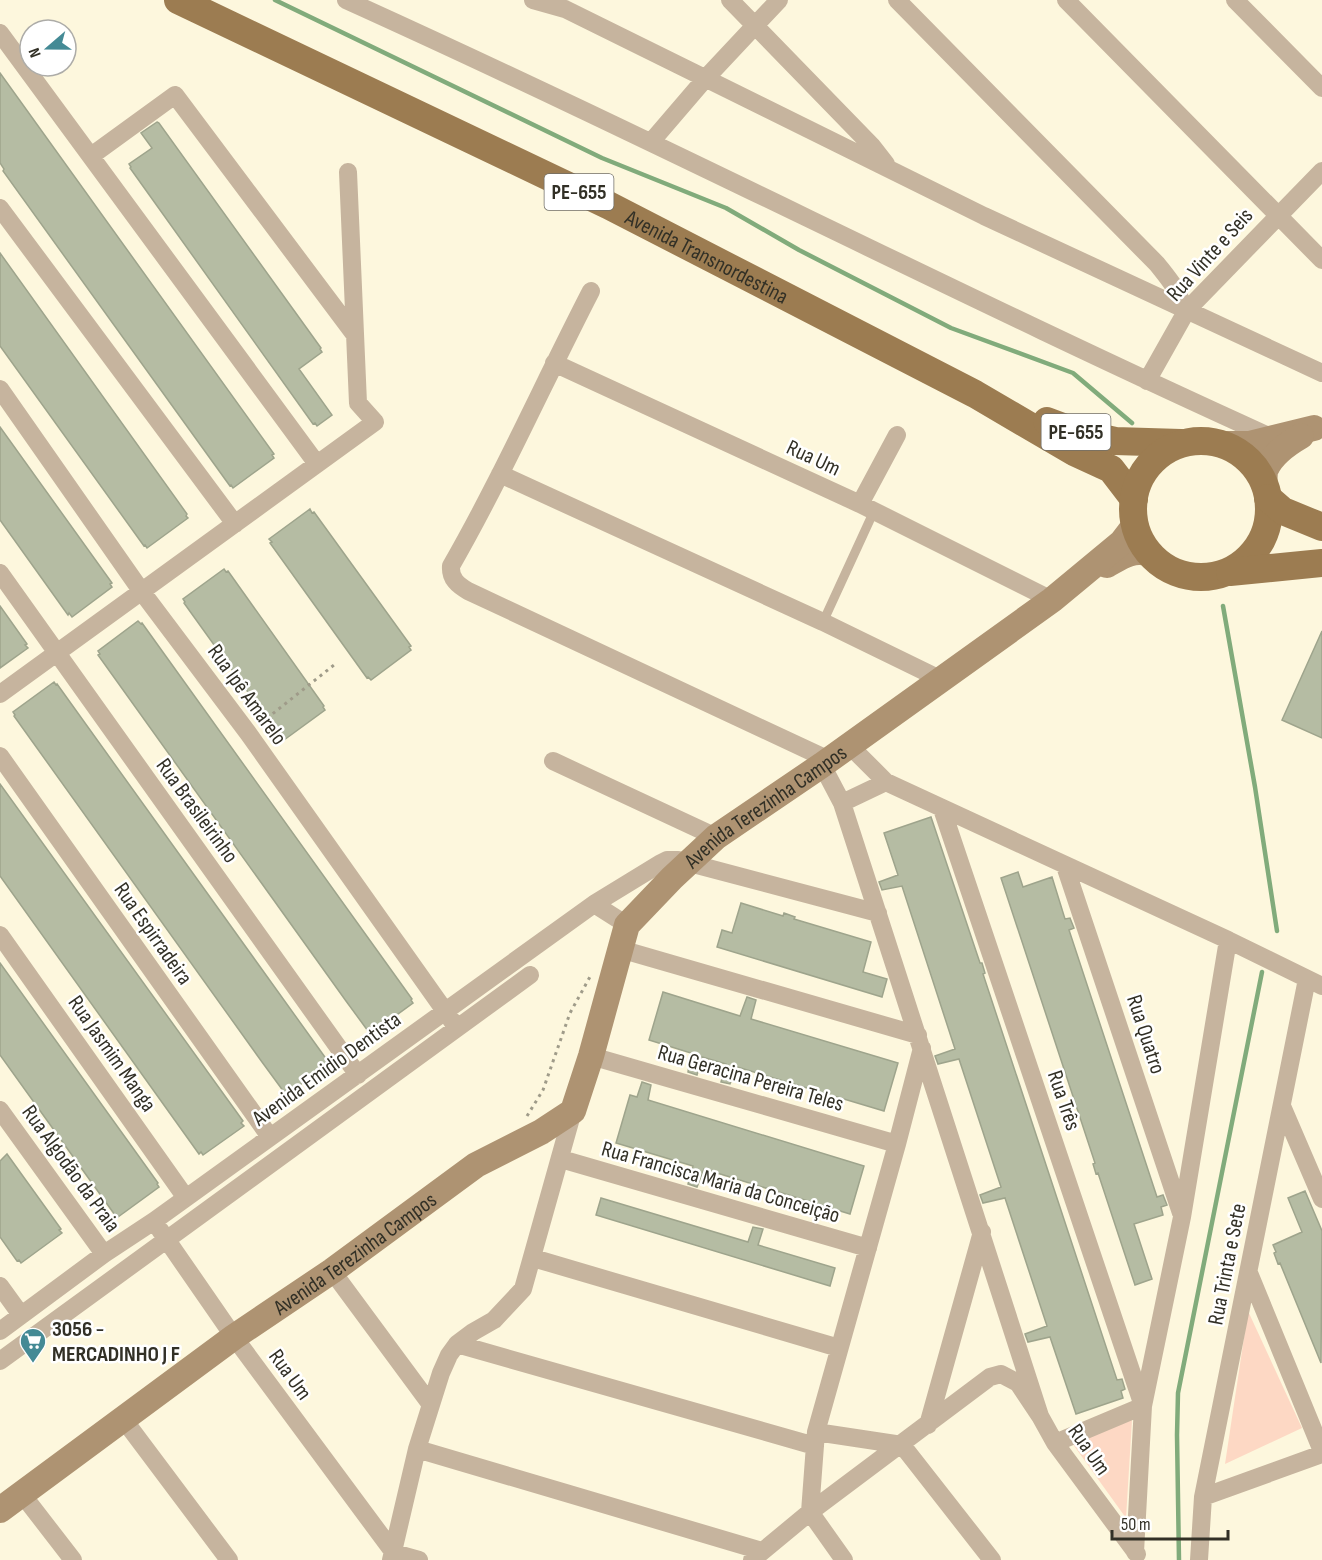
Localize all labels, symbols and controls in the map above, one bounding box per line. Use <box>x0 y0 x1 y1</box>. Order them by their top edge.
north arrow <box>18 18 78 78</box>
text: N <box>25 45 46 60</box>
road number: PE-655 <box>544 174 614 210</box>
street label: Rua Vinte e Seis <box>1161 203 1259 307</box>
street label: Avenida Transnordestina <box>620 204 792 311</box>
road number: PE-655 <box>1042 414 1110 450</box>
street label: Rua Um <box>782 434 845 483</box>
street label: Rua Ipê Amarelo <box>201 639 292 750</box>
street label: Avenida Terezinha Campos <box>678 740 853 875</box>
street label: Rua Brasileirinho <box>150 753 244 869</box>
street label: Rua Espirradeira <box>108 877 198 990</box>
street label: Rua Jasmim Manga <box>62 990 162 1117</box>
street label: Rua Quatro <box>1120 991 1171 1077</box>
street label: Avenida Emidio Dentista <box>246 1006 406 1133</box>
street label: Rua Geracina Pereira Teles <box>655 1039 847 1118</box>
street label: Rua Três <box>1041 1067 1086 1134</box>
street label: Rua Algodão da Praia <box>16 1100 126 1238</box>
street label: Rua Francisca Maria da Conceição <box>598 1135 843 1229</box>
street label: Avenida Terezinha Campos <box>268 1187 442 1322</box>
street label: Rua Trinta e Sete <box>1202 1201 1252 1327</box>
place label: 3056 - MERCADINHO J F <box>52 1316 180 1368</box>
supermarket icon: 3056 - MERCADINHO J F <box>18 1326 48 1364</box>
street label: Rua Um <box>262 1344 317 1406</box>
street label: Rua Um <box>1062 1419 1116 1481</box>
scale bar <box>1112 1503 1228 1541</box>
text: 50 m <box>1121 1514 1151 1535</box>

